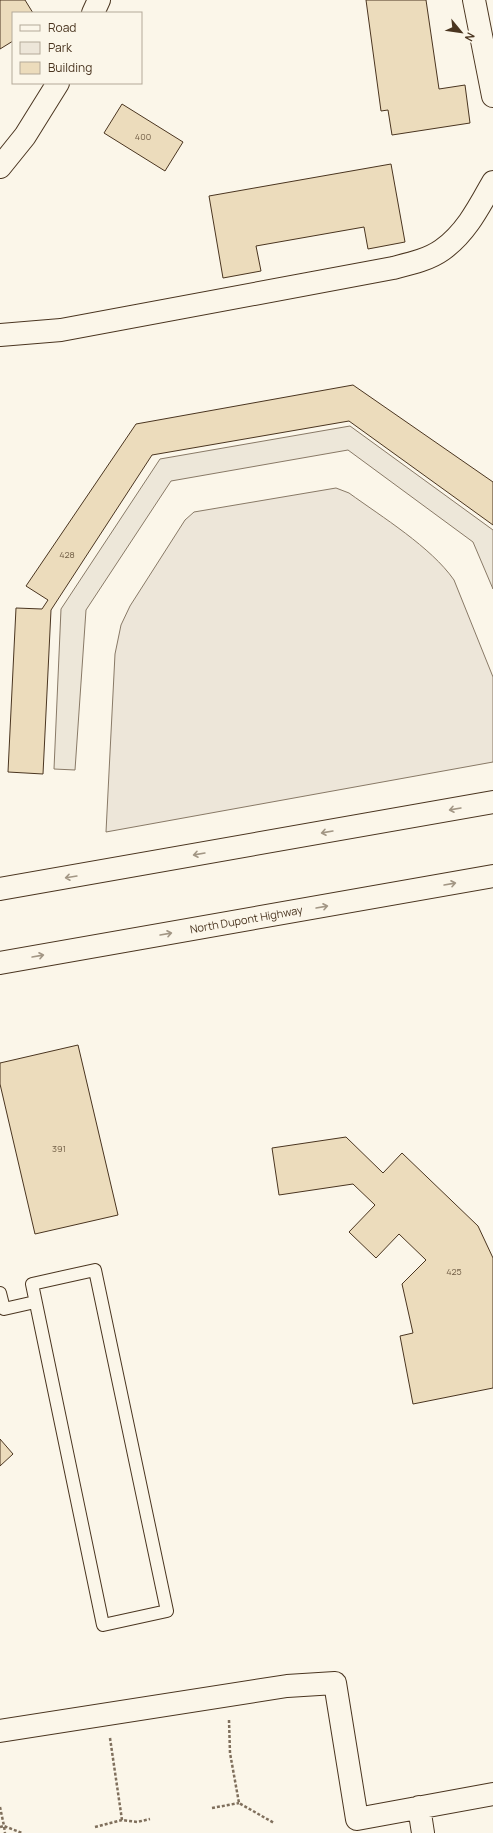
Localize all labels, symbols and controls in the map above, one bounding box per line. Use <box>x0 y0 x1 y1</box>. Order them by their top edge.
legend <box>12 12 142 84</box>
north arrow <box>441 12 481 52</box>
text: Road <box>48 19 76 36</box>
text: N <box>462 30 479 44</box>
text: Park <box>48 39 73 56</box>
text: Building <box>48 59 92 76</box>
house number: 400 <box>135 130 151 143</box>
house number: 428 <box>59 548 75 561</box>
one-way arrow <box>448 805 461 813</box>
one-way arrow <box>320 828 333 836</box>
one-way arrow <box>192 851 205 859</box>
one-way arrow <box>64 873 77 881</box>
one-way arrow <box>443 880 456 888</box>
street label: North Dupont Highway <box>189 902 304 936</box>
one-way arrow <box>315 902 328 910</box>
one-way arrow <box>160 930 173 938</box>
one-way arrow <box>32 952 45 960</box>
house number: 391 <box>52 1142 66 1155</box>
house number: 425 <box>446 1265 462 1278</box>

